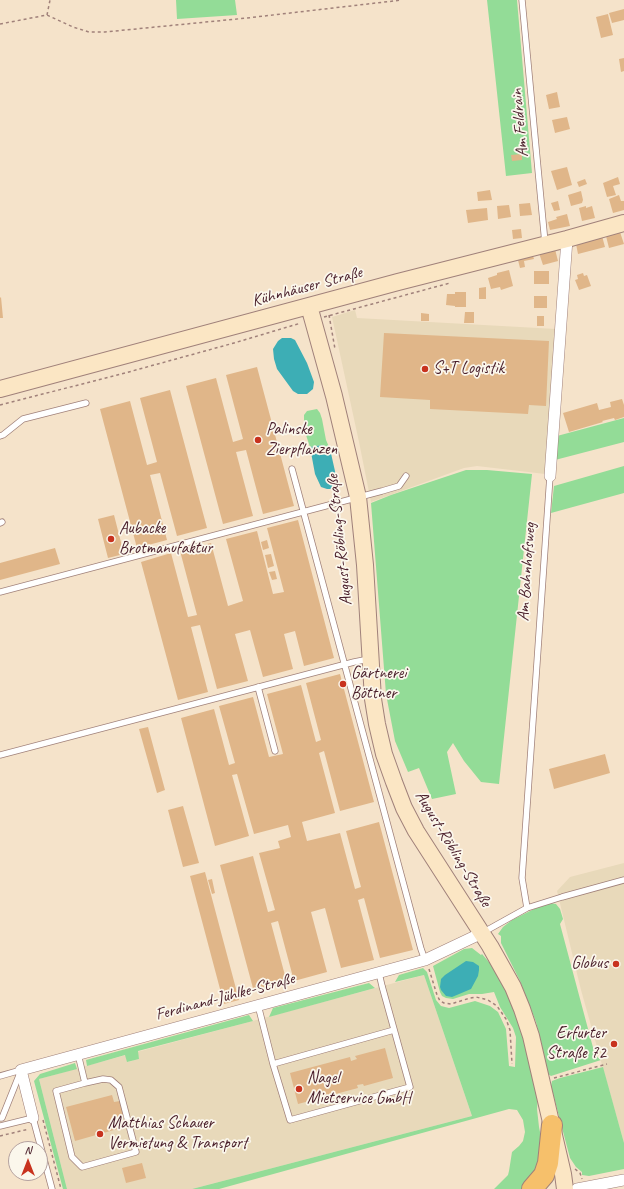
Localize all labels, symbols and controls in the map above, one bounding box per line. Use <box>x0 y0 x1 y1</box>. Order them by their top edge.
street label: Am Feldrain <box>507 88 533 158</box>
street label: Kühnhäuser Straße <box>250 262 364 312</box>
place label: S+T Logistik <box>433 359 504 379</box>
marker: S+T Logistik <box>420 364 430 374</box>
place label: Palinske Zierpflanzen <box>266 420 337 460</box>
marker: Palinske Zierpflanzen <box>253 435 263 445</box>
street label: August-Röbling-Straße <box>323 473 357 607</box>
place label: Aubacke Brotmanufaktur <box>119 519 212 559</box>
street label: Am Bahnhofsweg <box>513 522 541 622</box>
marker: Aubacke Brotmanufaktur <box>106 534 116 544</box>
place label: Gärtnerei Böttner <box>351 664 406 704</box>
marker: Gärtnerei Böttner <box>338 679 348 689</box>
street label: August-Röbling-Straße <box>410 787 496 911</box>
place label: Globus <box>571 954 608 974</box>
marker: Globus <box>611 959 621 969</box>
street label: Ferdinand-Jühlke-Straße <box>153 969 297 1025</box>
place label: Erfurter Straße 72 <box>547 1024 606 1064</box>
marker: Erfurter Straße 72 <box>609 1039 619 1049</box>
place label: Nagel Mietservice GmbH <box>307 1069 411 1109</box>
marker: Nagel Mietservice GmbH <box>294 1084 304 1094</box>
place label: Matthias Schauer Vermietung & Transport <box>108 1114 248 1154</box>
marker: Matthias Schauer Vermietung & Transport <box>95 1129 105 1139</box>
north arrow <box>8 1141 48 1181</box>
text: N <box>25 1143 31 1157</box>

